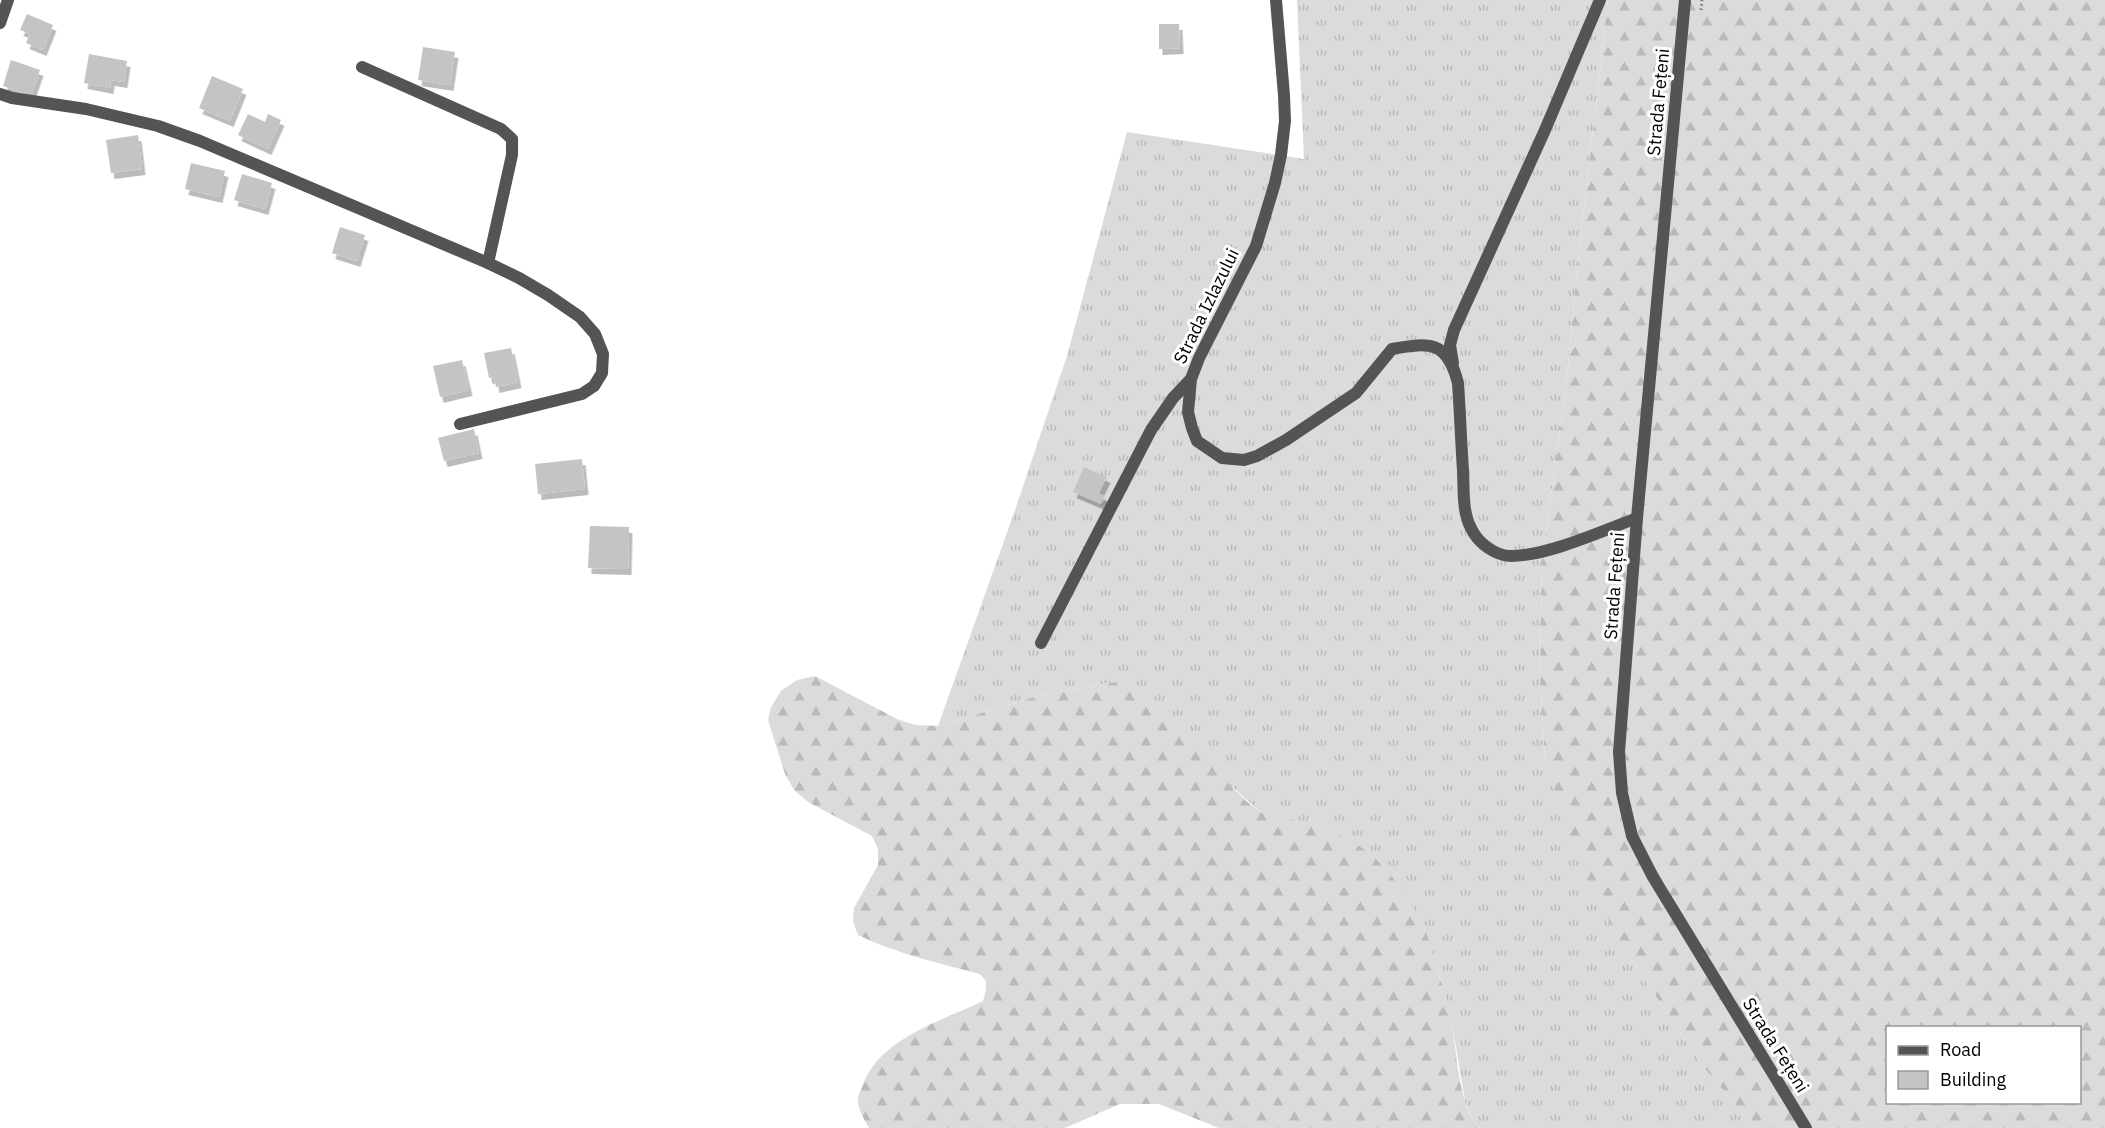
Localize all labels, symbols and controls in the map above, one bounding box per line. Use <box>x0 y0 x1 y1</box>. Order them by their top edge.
street label: Strada Fețeni <box>1642 47 1674 157</box>
street label: Strada Izlazului <box>1168 245 1244 367</box>
street label: Strada Fețeni <box>1599 532 1629 640</box>
street label: Strada Fețeni <box>1738 993 1814 1097</box>
legend <box>1886 1026 2081 1104</box>
text: Road <box>1940 1038 1981 1061</box>
text: Building <box>1940 1068 2007 1091</box>

